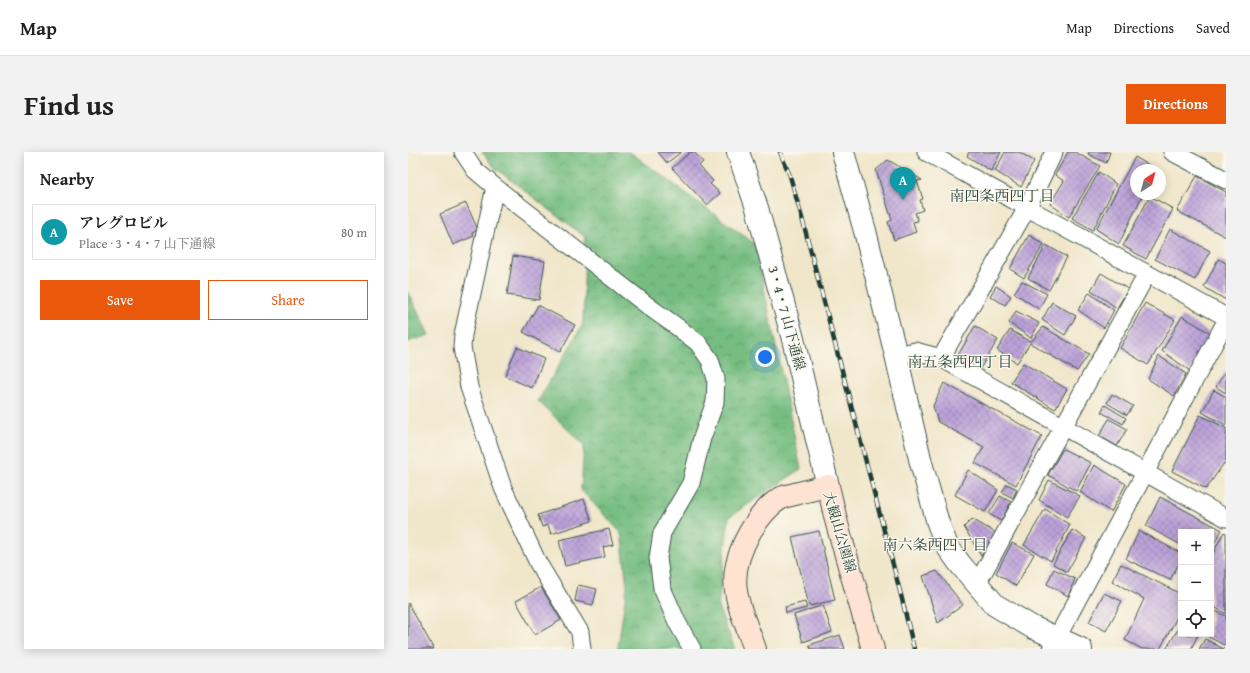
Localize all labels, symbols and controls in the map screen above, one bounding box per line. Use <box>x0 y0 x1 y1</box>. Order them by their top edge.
text: Map <box>20 14 57 42</box>
text: Map <box>1066 18 1092 38</box>
text: Directions <box>1114 18 1174 38</box>
text: Saved <box>1196 18 1230 38</box>
text: Find us <box>24 84 114 125</box>
button: Directions <box>1126 84 1226 124</box>
north arrow <box>1130 164 1166 200</box>
text: Nearby <box>40 166 94 191</box>
pin: A <box>890 167 916 200</box>
district label: 南四条西四丁目 <box>949 185 1055 206</box>
text: アレグロビル <box>79 212 168 233</box>
text: A <box>50 223 58 242</box>
text: 80 m <box>341 223 367 242</box>
text: Place · 3・4・7 山下通線 <box>79 234 215 253</box>
street label: 3・4・7 山下通線 <box>763 264 811 372</box>
button: Save <box>40 280 200 320</box>
button: Share <box>208 280 368 320</box>
your location <box>755 347 775 367</box>
district label: 南五条西四丁目 <box>907 351 1013 372</box>
street label: 大観山公園線 <box>819 489 861 575</box>
map controls <box>1178 529 1214 637</box>
button: + <box>1178 529 1214 565</box>
district label: 南六条西四丁目 <box>882 534 988 555</box>
button: − <box>1178 565 1214 601</box>
button: locate <box>1178 601 1214 637</box>

